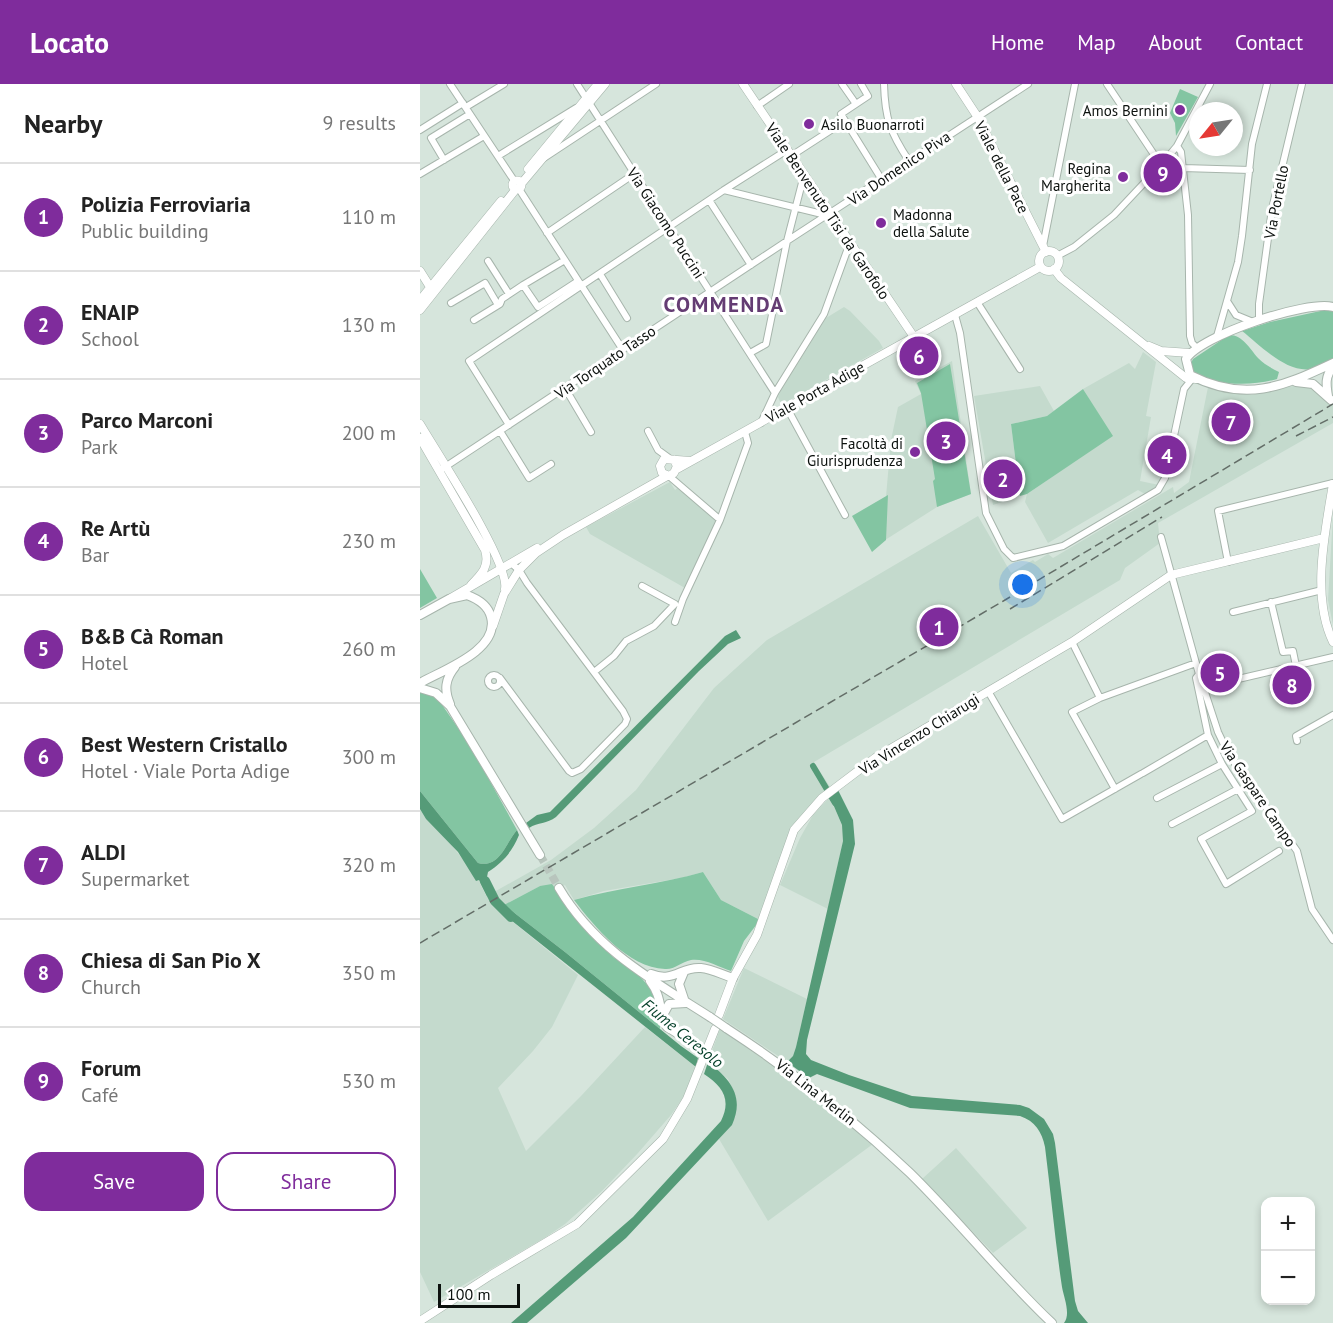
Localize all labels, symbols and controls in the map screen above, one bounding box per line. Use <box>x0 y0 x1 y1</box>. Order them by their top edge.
text: Locato <box>30 24 109 61</box>
text: Home <box>991 29 1044 56</box>
text: Map <box>1077 29 1116 56</box>
text: About <box>1149 29 1202 56</box>
text: Contact <box>1235 29 1303 56</box>
place label: Amos Bernini <box>1083 101 1168 120</box>
north arrow <box>1189 102 1243 156</box>
marker: Amos Bernini <box>1173 103 1187 117</box>
text: Nearby <box>24 107 102 140</box>
text: 9 results <box>323 110 396 136</box>
place label: Asilo Buonarroti <box>821 115 924 134</box>
marker: Asilo Buonarroti <box>802 117 816 131</box>
street label: Viale della Pace <box>970 117 1033 216</box>
street label: Viale Benvenuto Tisi da Garofolo <box>761 118 894 303</box>
street label: Via Domenico Piva <box>843 127 954 210</box>
pin: 9 <box>1144 150 1182 196</box>
place label: Regina Margherita <box>1041 159 1111 195</box>
street label: Via Giacomo Puccini <box>622 163 709 282</box>
street label: Via Portello <box>1259 163 1292 241</box>
marker: Regina Margherita <box>1116 170 1130 184</box>
text: Polizia Ferroviaria <box>81 190 251 218</box>
text: 1 <box>38 204 49 230</box>
text: 110 m <box>342 204 396 230</box>
place label: Madonna della Salute <box>893 205 969 241</box>
marker: Madonna della Salute <box>874 216 888 230</box>
text: Public building <box>81 218 209 244</box>
district label: COMMENDA <box>663 291 785 318</box>
text: ENAIP <box>81 298 139 326</box>
text: 2 <box>38 312 49 338</box>
text: 130 m <box>342 312 396 338</box>
street label: Via Torquato Tasso <box>550 321 659 403</box>
text: School <box>81 326 139 352</box>
pin: 6 <box>900 334 938 378</box>
street label: Viale Porta Adige <box>761 357 868 427</box>
pin: 7 <box>1212 400 1250 444</box>
text: Parco Marconi <box>81 406 213 434</box>
pin: 3 <box>926 418 966 464</box>
text: 3 <box>38 420 49 446</box>
text: 200 m <box>342 420 396 446</box>
pin: 4 <box>1148 432 1186 478</box>
text: Park <box>81 434 118 460</box>
place label: Facoltà di Giurisprudenza <box>807 434 903 470</box>
marker: Facoltà di Giurisprudenza <box>908 445 922 459</box>
pin: 2 <box>984 456 1022 502</box>
text: Re Artù <box>81 514 150 542</box>
text: 4 <box>38 528 49 554</box>
text: 230 m <box>342 528 396 554</box>
text: Bar <box>81 542 109 568</box>
your location <box>1008 570 1037 599</box>
pin: 1 <box>920 604 958 650</box>
text: B&B Cà Roman <box>81 622 224 650</box>
text: 5 <box>38 636 49 662</box>
text: 260 m <box>342 636 396 662</box>
text: Hotel <box>81 650 128 676</box>
pin: 5 <box>1200 650 1240 696</box>
pin: 8 <box>1272 662 1312 708</box>
street label: Via Vincenzo Chiarugi <box>854 689 983 779</box>
text: Best Western Cristallo <box>81 730 287 758</box>
street label: Via Gaspare Campo <box>1215 737 1300 850</box>
text: 6 <box>38 744 49 770</box>
text: 300 m <box>342 744 396 770</box>
text: Hotel · Viale Porta Adige <box>81 758 290 784</box>
text: ALDI <box>81 838 126 866</box>
text: 7 <box>38 852 49 878</box>
text: 320 m <box>342 852 396 878</box>
text: Supermarket <box>81 866 189 892</box>
text: Chiesa di San Pio X <box>81 946 261 974</box>
text: 8 <box>38 960 49 986</box>
text: 350 m <box>342 960 396 986</box>
text: Church <box>81 974 141 1000</box>
water label: Fiume Ceresolo <box>638 994 728 1072</box>
text: Forum <box>81 1054 141 1082</box>
street label: Via Lina Merlin <box>771 1054 860 1129</box>
text: 9 <box>38 1068 49 1094</box>
text: 530 m <box>342 1068 396 1094</box>
text: Café <box>81 1082 118 1108</box>
button: Save <box>24 1152 204 1211</box>
button: Share <box>216 1152 396 1211</box>
map controls <box>1261 1197 1315 1305</box>
button: + <box>1261 1197 1315 1251</box>
button: − <box>1261 1251 1315 1305</box>
scale bar <box>438 1281 520 1308</box>
text: 100 m <box>447 1284 490 1304</box>

